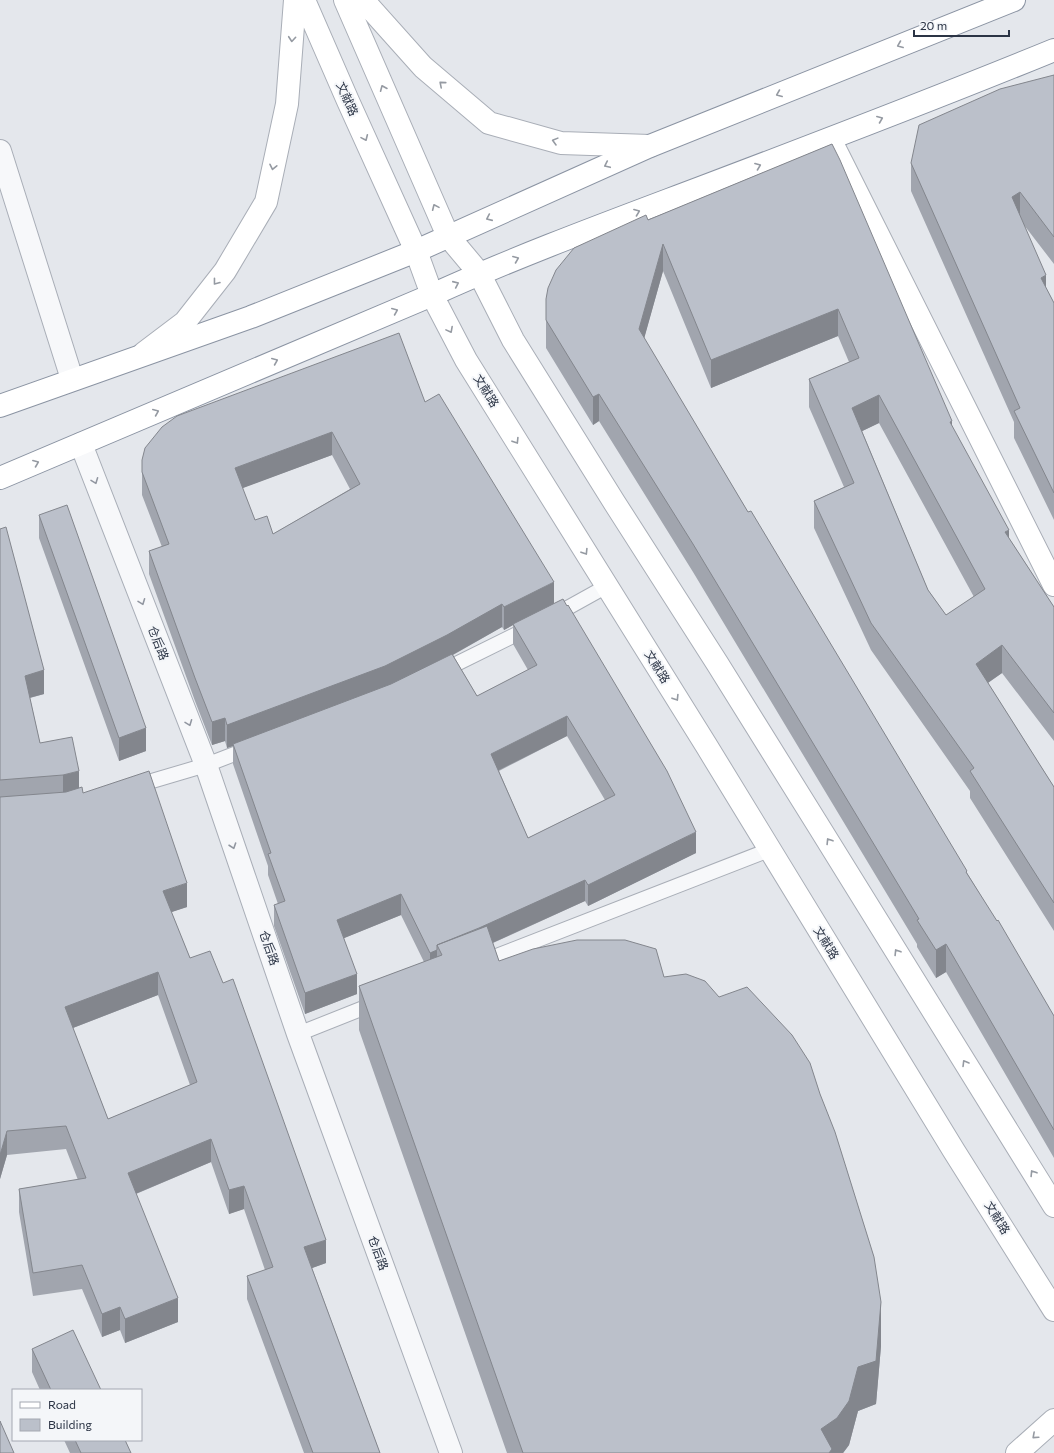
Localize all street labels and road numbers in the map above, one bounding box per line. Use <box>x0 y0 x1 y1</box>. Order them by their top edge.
street label: 文献路 <box>334 79 362 118</box>
street label: 文献路 <box>471 371 502 409</box>
street label: 仓后路 <box>146 623 172 662</box>
street label: 文献路 <box>642 647 673 685</box>
street label: 文献路 <box>811 923 842 961</box>
street label: 仓后路 <box>257 928 282 967</box>
street label: 文献路 <box>982 1198 1013 1236</box>
street label: 仓后路 <box>366 1233 392 1272</box>

